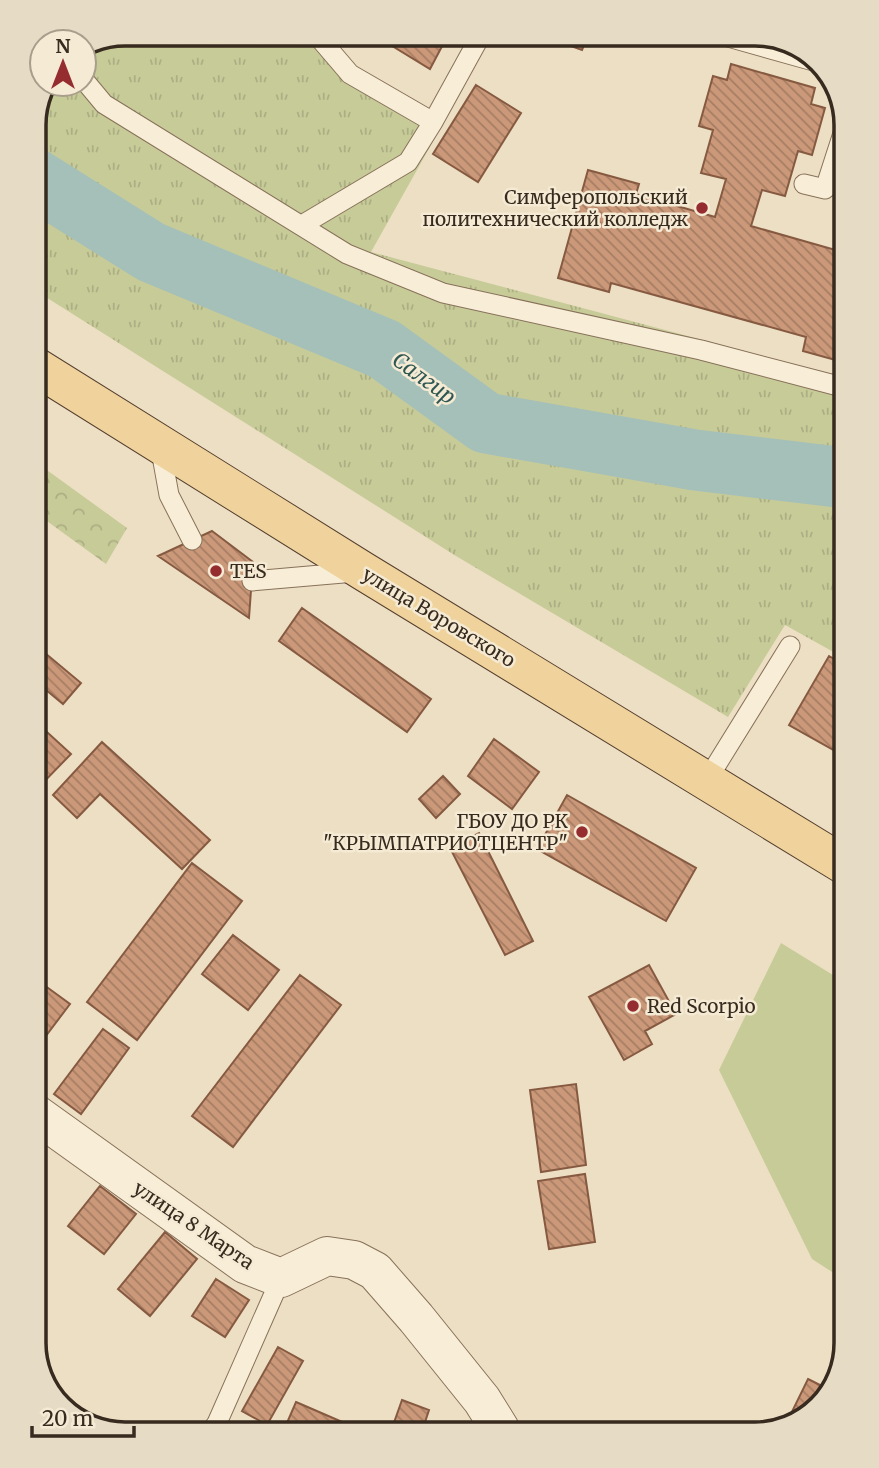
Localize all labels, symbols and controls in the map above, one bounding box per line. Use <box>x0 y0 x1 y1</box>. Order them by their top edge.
north arrow <box>28 28 98 98</box>
text: N <box>55 34 71 58</box>
place label: Симферопольский политехнический колледж <box>422 185 688 231</box>
marker: Симферопольский политехнический колледж <box>694 200 710 216</box>
water label: Салгир <box>387 346 461 410</box>
place label: TES <box>230 559 267 583</box>
street label: улица Воровского <box>358 562 520 672</box>
marker: TES <box>208 563 224 579</box>
place label: ГБОУ ДО РК "КРЫМПАТРИОТЦЕНТР" <box>323 809 568 855</box>
marker: ГБОУ ДО РК "КРЫМПАТРИОТЦЕНТР" <box>574 824 590 840</box>
place label: Red Scorpio <box>647 994 756 1018</box>
marker: Red Scorpio <box>625 998 641 1014</box>
street label: улица 8 Марта <box>129 1176 259 1274</box>
scale bar <box>32 1394 133 1438</box>
text: 20 m <box>42 1405 94 1432</box>

